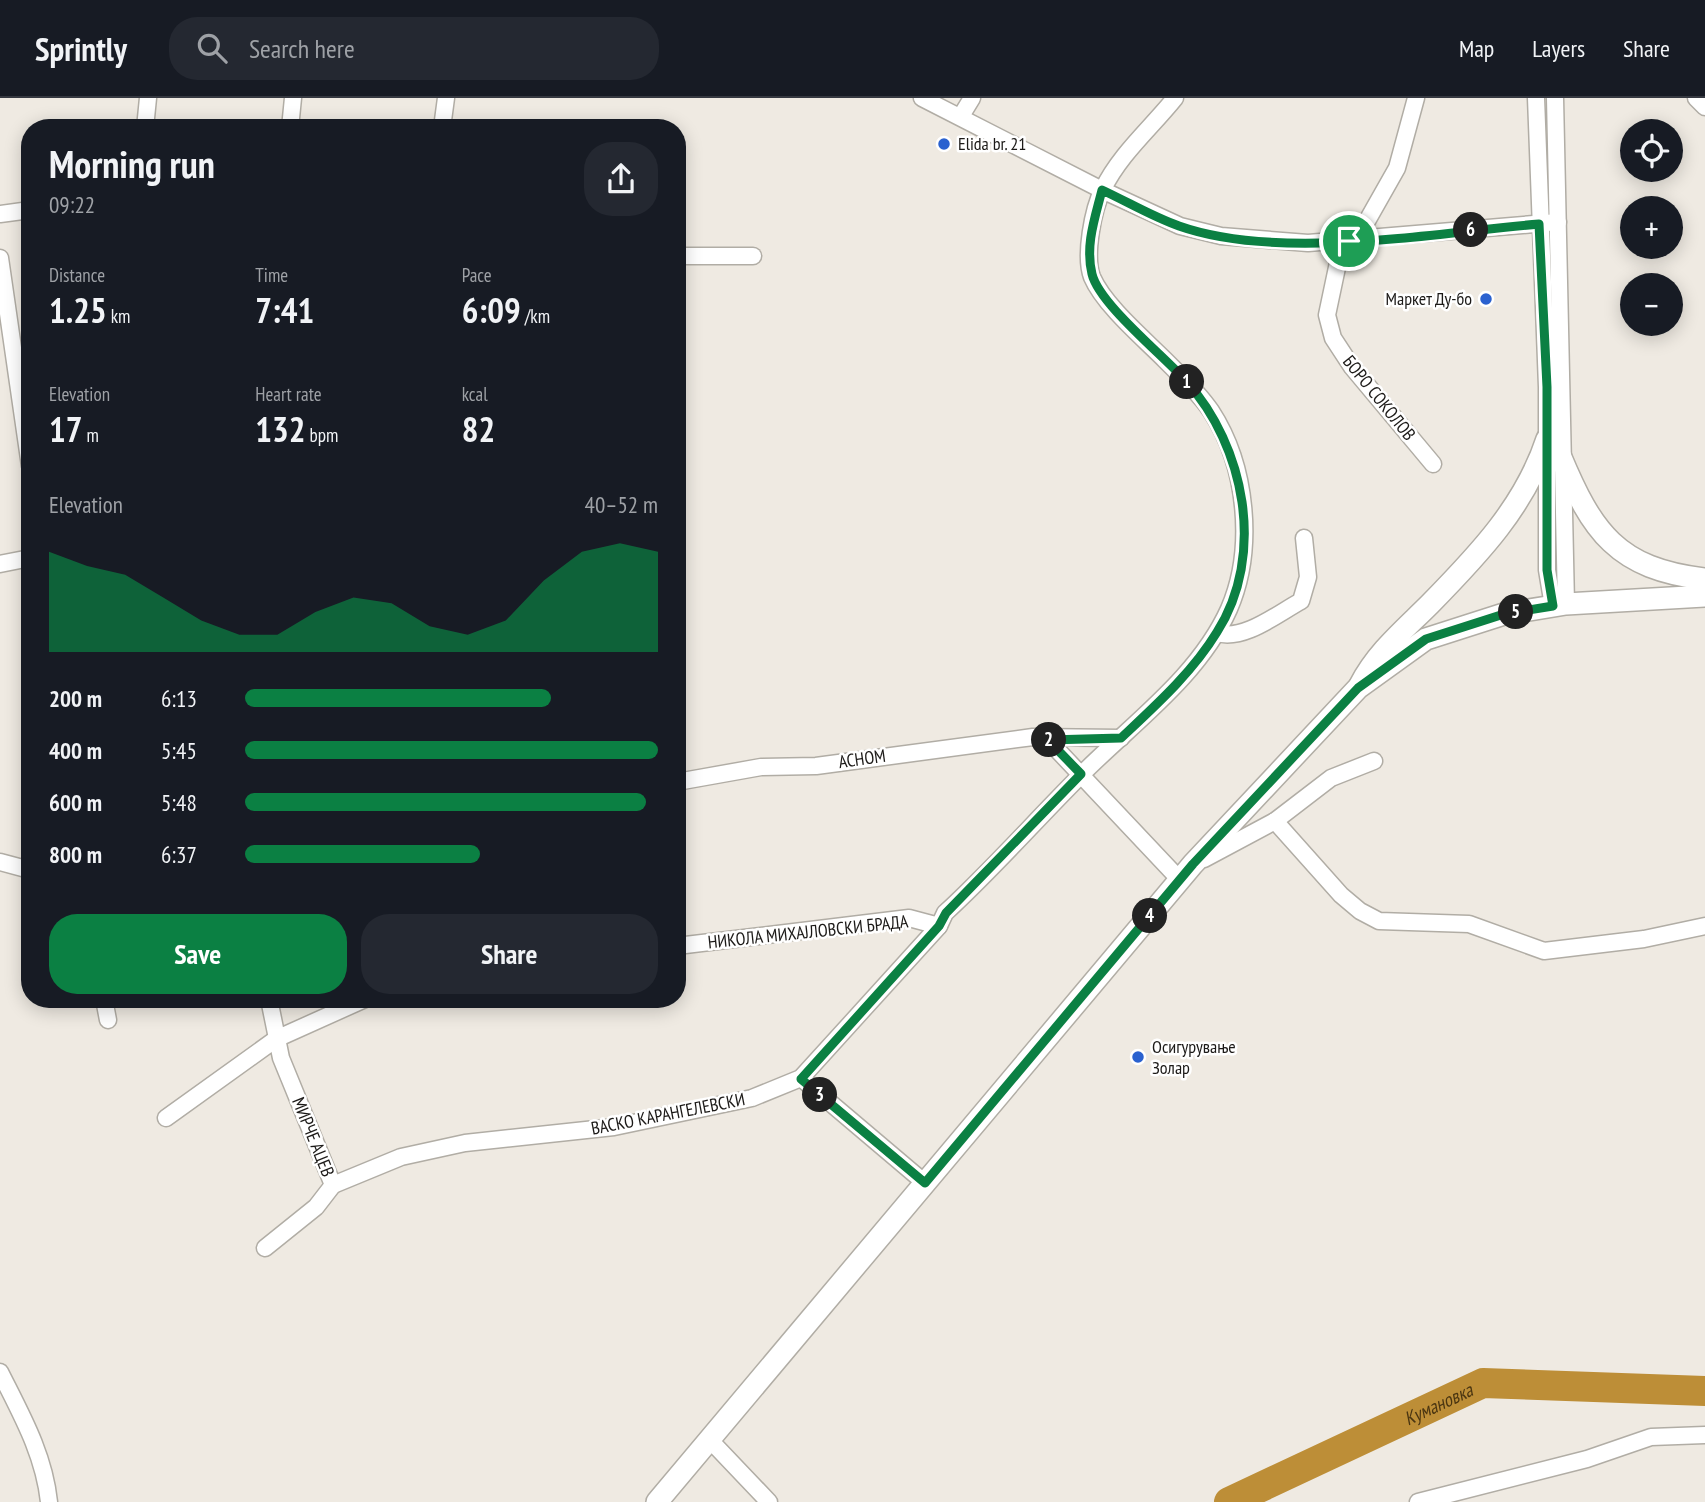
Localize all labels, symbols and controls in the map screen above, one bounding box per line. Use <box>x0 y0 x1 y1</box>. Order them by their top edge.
search box <box>169 17 659 80</box>
text: Sprintly <box>35 27 127 70</box>
icon: search <box>193 29 231 67</box>
text: Search here <box>249 32 355 65</box>
text: Map <box>1459 33 1494 64</box>
text: Layers <box>1532 33 1585 64</box>
text: Share <box>1623 33 1670 64</box>
map controls <box>1620 119 1683 336</box>
button: locate <box>1620 119 1683 182</box>
place label: Elida br. 21 <box>958 132 1026 155</box>
marker: Elida br. 21 <box>936 136 952 152</box>
text: Morning run <box>49 139 215 188</box>
button: share <box>584 142 658 216</box>
text: 09:22 <box>49 190 95 219</box>
button: + <box>1620 196 1683 259</box>
pin <box>1319 211 1379 271</box>
pin: 6 <box>1454 212 1488 248</box>
text: 6 <box>1466 217 1475 241</box>
icon: arrive <box>1330 222 1368 260</box>
text: Distance <box>49 263 105 287</box>
text: Time <box>255 263 288 287</box>
text: Pace <box>462 263 492 287</box>
button: − <box>1620 273 1683 336</box>
text: 1.25 <box>49 287 107 333</box>
text: 7:41 <box>255 287 314 333</box>
text: 6:09 <box>462 287 521 333</box>
place label: Маркет Ду-бо <box>1386 287 1472 310</box>
marker: Маркет Ду-бо <box>1478 291 1494 307</box>
text: km <box>107 304 130 328</box>
text: /km <box>521 304 550 328</box>
street label: БОРО СОКОЛОВ <box>1338 350 1421 445</box>
pin: 1 <box>1170 364 1204 400</box>
text: 1 <box>1182 369 1191 393</box>
text: Elevation <box>49 382 110 406</box>
text: Heart rate <box>255 382 322 406</box>
text: kcal <box>462 382 488 406</box>
text: 17 <box>49 406 82 452</box>
text: 132 <box>255 406 306 452</box>
text: 82 <box>462 406 495 452</box>
text: m <box>82 423 99 447</box>
text: bpm <box>306 423 338 447</box>
text: Elevation <box>49 490 123 519</box>
text: 40–52 m <box>585 490 658 519</box>
pin: 5 <box>1498 594 1534 630</box>
text: 5 <box>1511 599 1520 623</box>
text: 200 m <box>49 684 102 713</box>
text: 6:13 <box>161 684 197 713</box>
pin: 2 <box>1032 722 1066 758</box>
text: 2 <box>1044 727 1053 751</box>
text: 400 m <box>49 736 102 765</box>
text: 5:45 <box>161 736 197 765</box>
street label: АСНОМ <box>837 744 887 773</box>
text: 600 m <box>49 788 102 817</box>
text: 5:48 <box>161 788 197 817</box>
text: 800 m <box>49 840 102 869</box>
text: 6:37 <box>161 840 197 869</box>
pin: 4 <box>1132 898 1168 934</box>
text: 4 <box>1145 903 1154 927</box>
street label: НИКОЛА МИХАЈЛОВСКИ БРАДА <box>707 909 910 953</box>
button: Save <box>49 914 347 994</box>
button: Share <box>361 914 658 994</box>
place label: Осигурување Золар <box>1152 1035 1236 1079</box>
marker: Осигурување Золар <box>1130 1049 1146 1065</box>
pin: 3 <box>802 1077 838 1112</box>
text: 3 <box>815 1082 824 1106</box>
street label: ВАСКО КАРАНГЕЛЕВСКИ <box>589 1087 747 1140</box>
street label: МИРЧЕ АЦЕВ <box>287 1094 340 1180</box>
water label: Кумановка <box>1400 1377 1478 1430</box>

